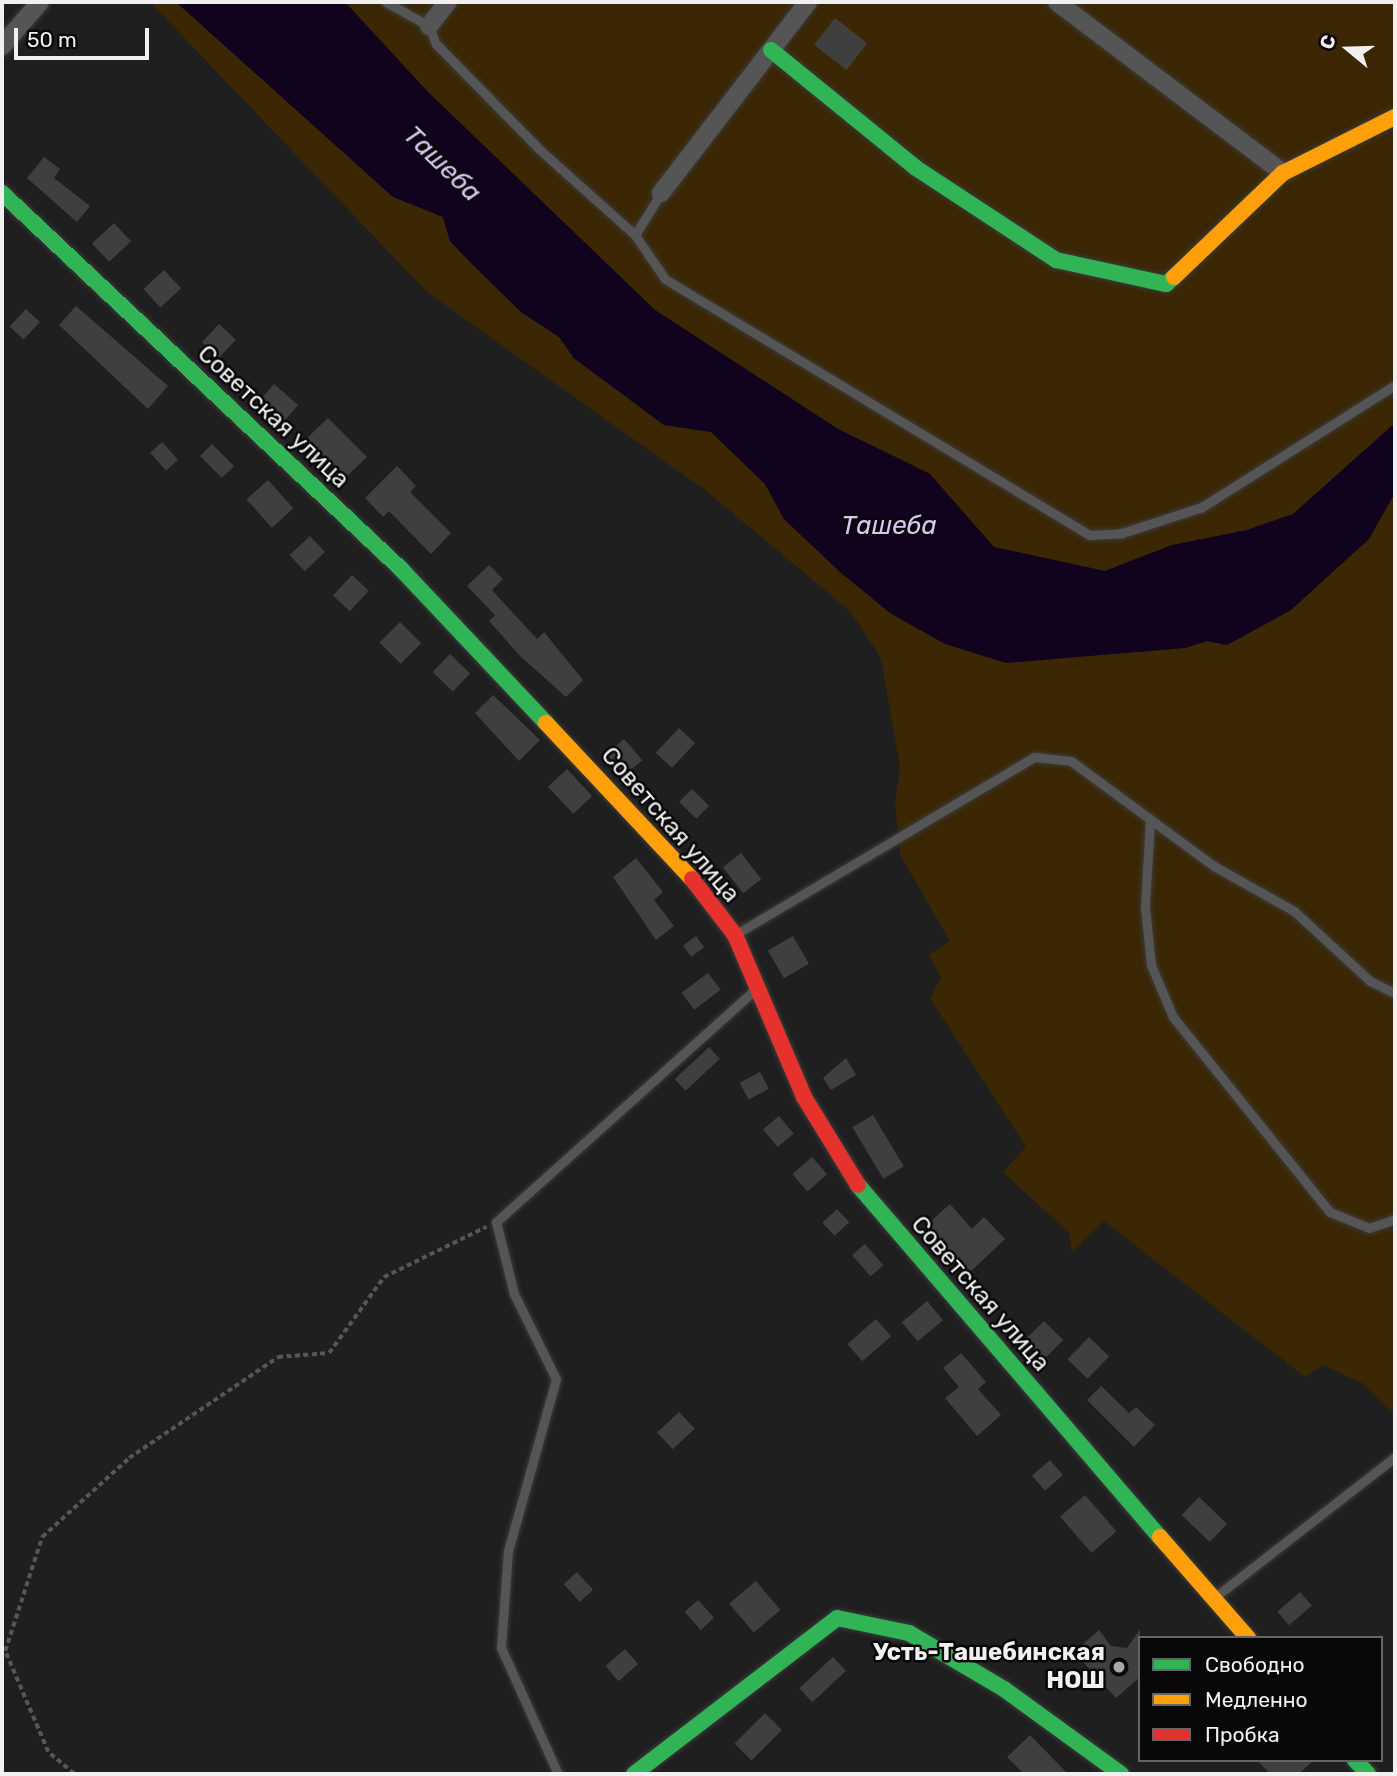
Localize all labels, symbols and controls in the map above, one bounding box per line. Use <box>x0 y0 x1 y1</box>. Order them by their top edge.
scale bar <box>18 14 152 58</box>
north arrow <box>1313 14 1383 84</box>
text: 50 m <box>27 27 77 52</box>
text: С <box>1315 32 1341 52</box>
water label: Ташеба <box>397 120 487 208</box>
street label: Советская улица <box>191 340 355 494</box>
water label: Ташеба <box>841 510 937 542</box>
street label: Советская улица <box>595 741 745 909</box>
street label: Советская улица <box>905 1210 1055 1378</box>
legend <box>1138 1636 1383 1762</box>
place label: Усть-Ташебинская НОШ <box>873 1639 1105 1695</box>
text: Свободно <box>1205 1652 1305 1677</box>
marker: Усть-Ташебинская НОШ <box>1111 1659 1127 1675</box>
text: Медленно <box>1205 1687 1308 1712</box>
text: Пробка <box>1205 1722 1280 1747</box>

